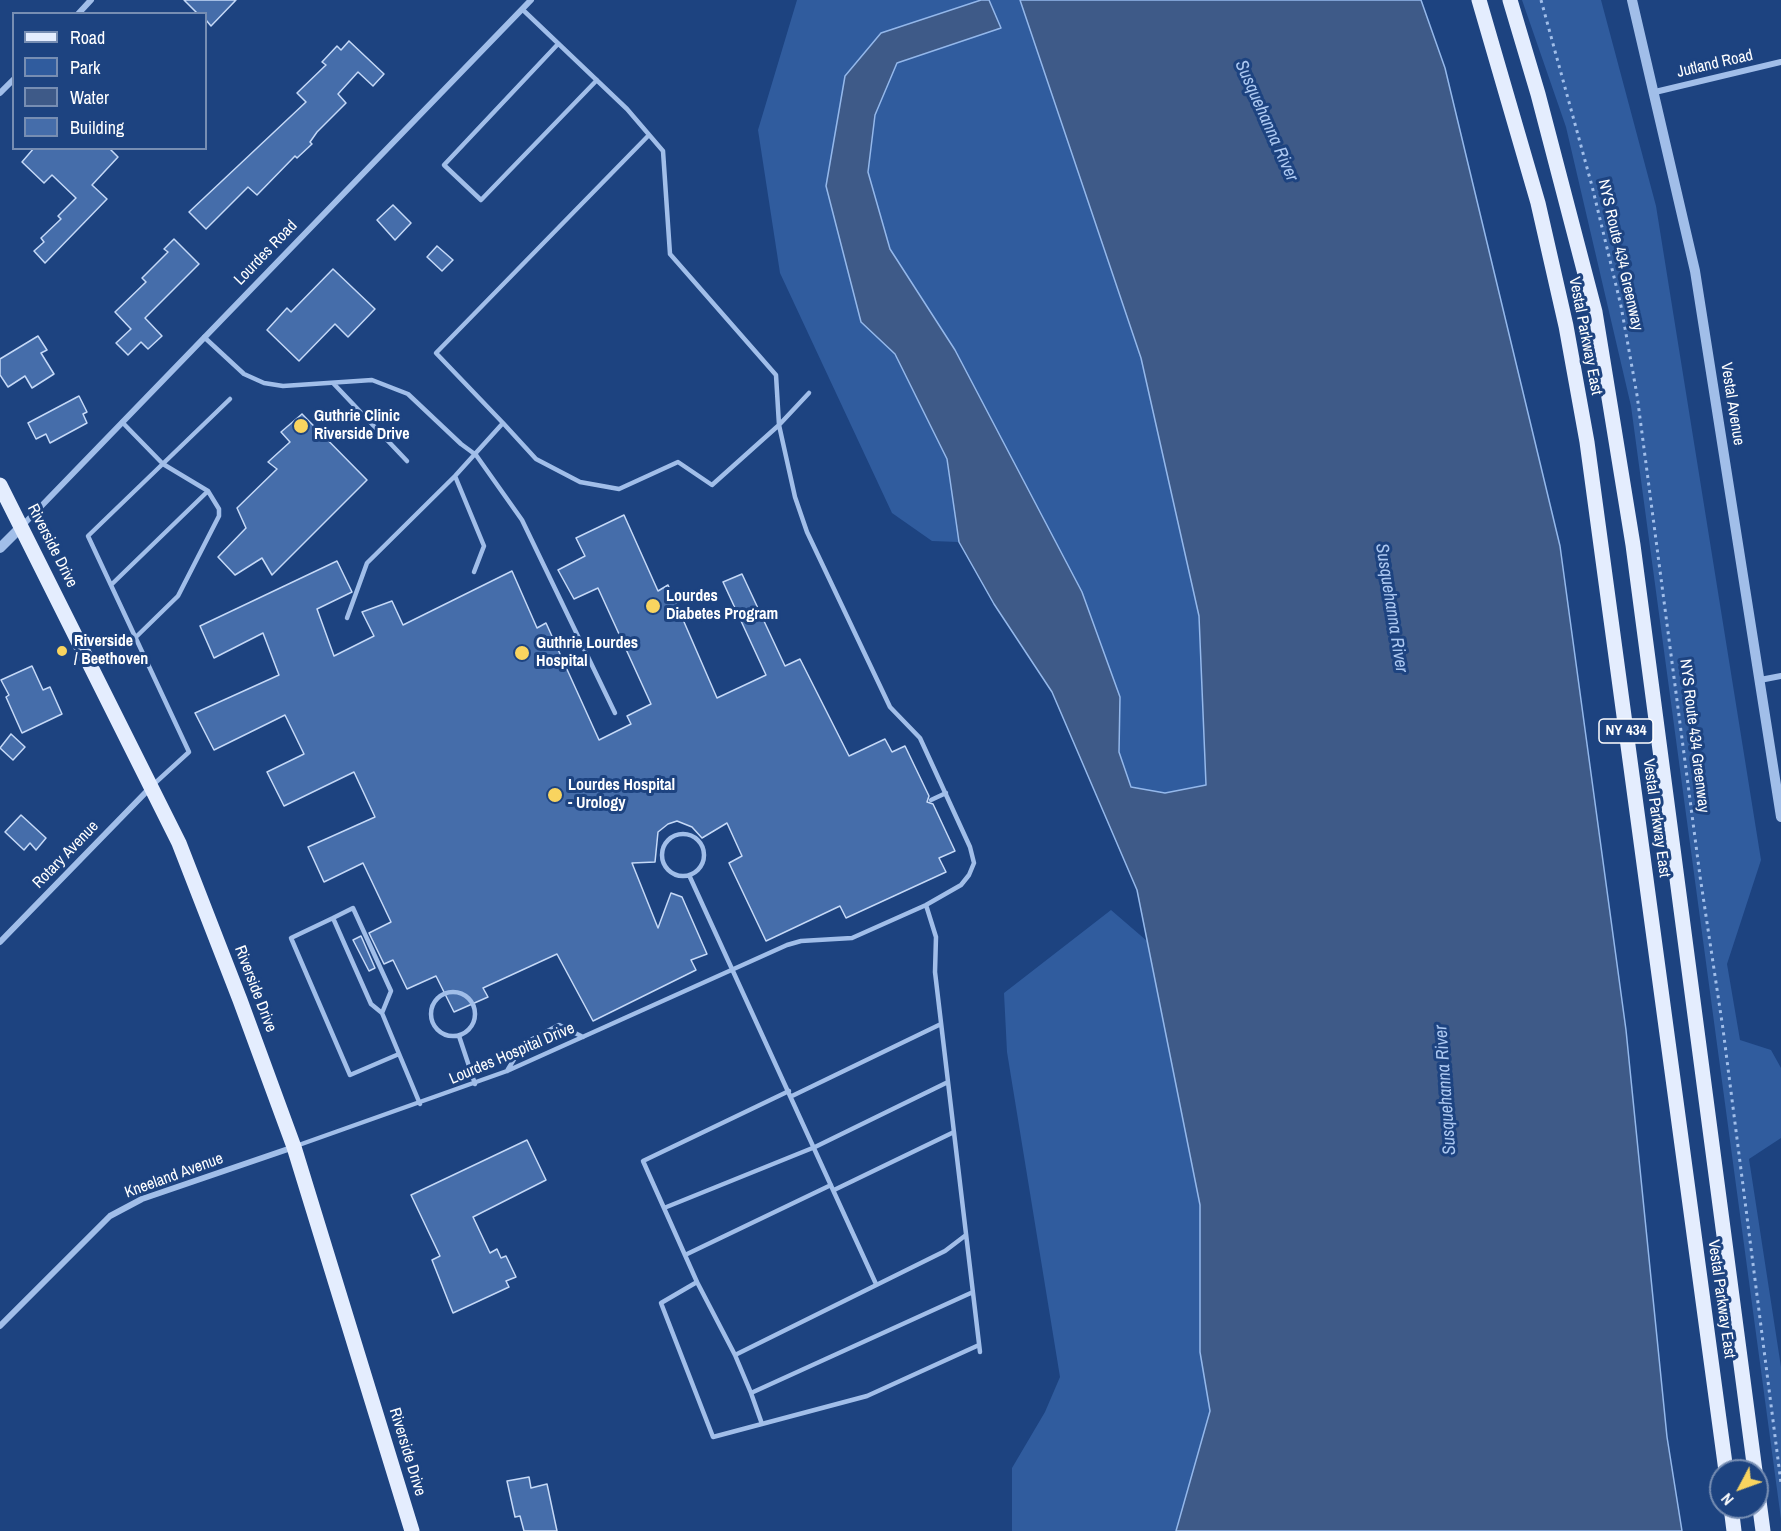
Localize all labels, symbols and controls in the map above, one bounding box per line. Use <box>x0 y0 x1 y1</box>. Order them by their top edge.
legend <box>12 12 207 150</box>
text: Road <box>70 25 105 50</box>
street label: Jutland Road <box>1675 46 1755 82</box>
text: Park <box>70 55 100 80</box>
water label: Susquehanna River <box>1230 57 1302 185</box>
text: Water <box>70 85 109 110</box>
text: Building <box>70 115 124 140</box>
street label: NYS Route 434 Greenway <box>1593 178 1647 332</box>
street label: Lourdes Road <box>230 217 302 289</box>
street label: Vestal Parkway East <box>1564 275 1606 397</box>
street label: Vestal Avenue <box>1716 361 1748 447</box>
place label: Guthrie Clinic Riverside Drive <box>314 407 410 445</box>
marker: Guthrie Clinic Riverside Drive <box>292 417 310 435</box>
street label: Riverside Drive <box>23 501 81 591</box>
water label: Susquehanna River <box>1370 542 1412 674</box>
place label: Lourdes Diabetes Program <box>666 587 778 625</box>
marker: Lourdes Diabetes Program <box>644 597 662 615</box>
place label: Riverside / Beethoven <box>74 632 148 670</box>
place label: Guthrie Lourdes Hospital <box>536 634 638 672</box>
marker: Riverside / Beethoven <box>55 644 69 658</box>
marker: Guthrie Lourdes Hospital <box>513 644 531 662</box>
street label: NYS Route 434 Greenway <box>1675 658 1713 814</box>
road number: NY 434 <box>1599 719 1653 743</box>
street label: Vestal Parkway East <box>1638 757 1674 879</box>
place label: Lourdes Hospital - Urology <box>568 776 675 814</box>
marker: Lourdes Hospital - Urology <box>546 786 564 804</box>
street label: Rotary Avenue <box>29 817 103 893</box>
street label: Riverside Drive <box>230 943 280 1035</box>
street label: Lourdes Hospital Drive <box>446 1019 578 1089</box>
water label: Susquehanna River <box>1431 1024 1461 1156</box>
street label: Kneeland Avenue <box>122 1149 226 1203</box>
street label: Vestal Parkway East <box>1703 1238 1739 1360</box>
street label: Riverside Drive <box>384 1406 430 1498</box>
north arrow <box>1709 1459 1769 1519</box>
text: N <box>1716 1489 1738 1510</box>

